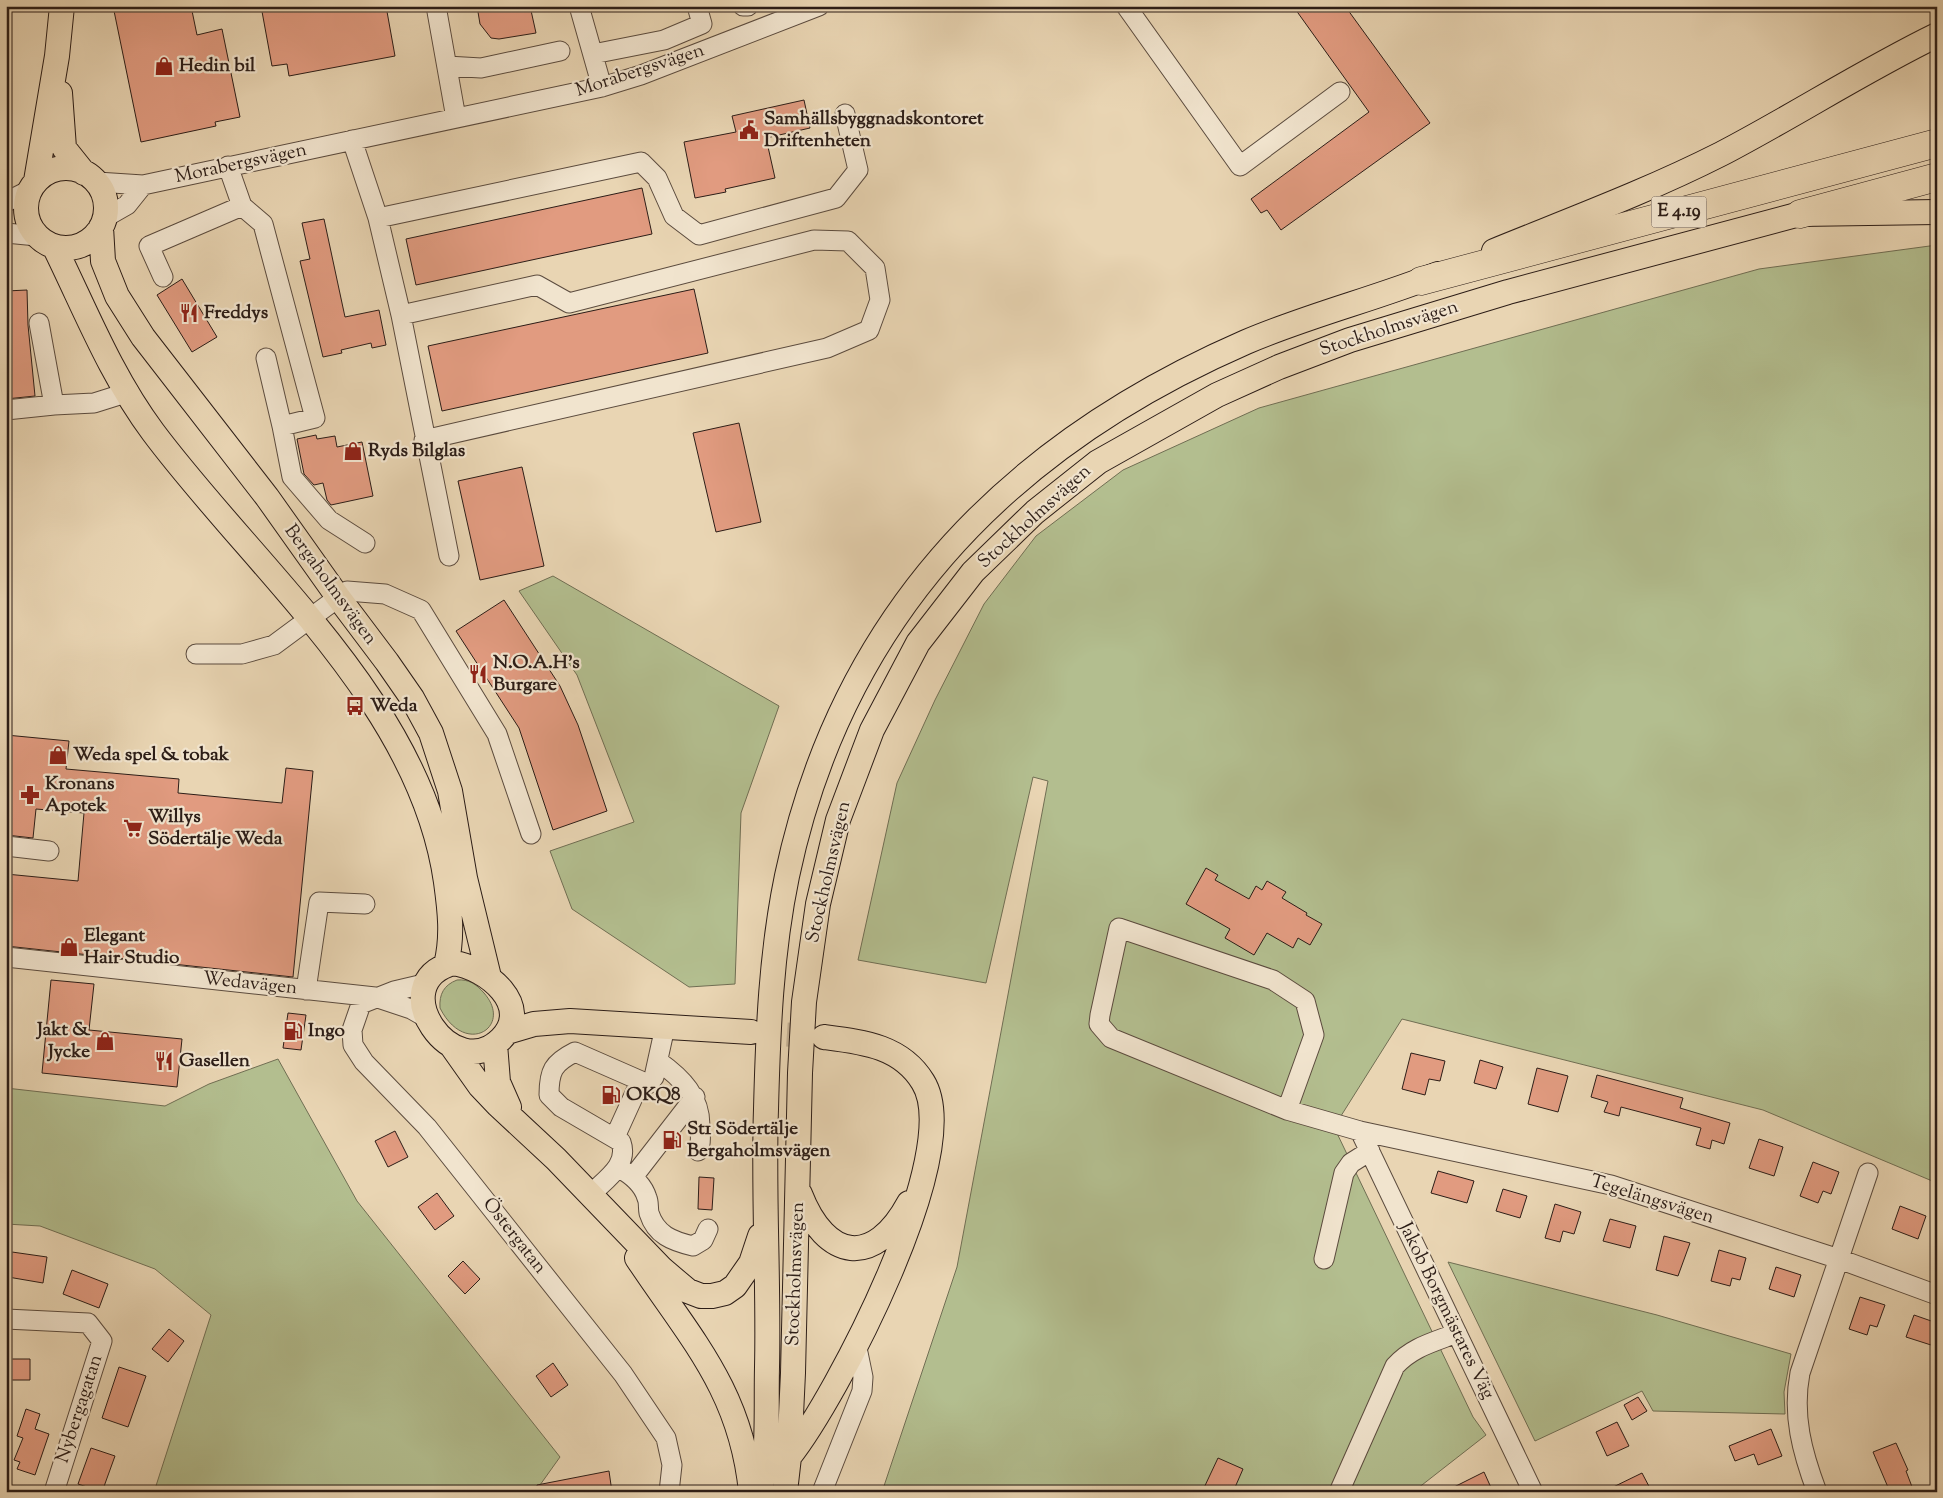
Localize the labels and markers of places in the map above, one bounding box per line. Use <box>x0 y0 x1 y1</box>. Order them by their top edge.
place label: Hedin bil <box>179 53 256 80</box>
shop icon: Hedin bil <box>153 55 175 77</box>
place label: Samhällsbyggnadskontoret Driftenheten <box>764 106 984 155</box>
public building icon: Samhällsbyggnadskontoret Driftenheten <box>738 119 760 141</box>
place label: Freddys <box>204 300 269 327</box>
restaurant icon: Freddys <box>178 302 200 324</box>
place label: Ryds Bilglas <box>368 438 466 465</box>
shop icon: Ryds Bilglas <box>342 440 364 462</box>
place label: N.O.A.H’s Burgare <box>493 650 580 699</box>
restaurant icon: N.O.A.H’s Burgare <box>467 663 489 685</box>
place label: Weda <box>370 693 418 720</box>
bus stop icon: Weda <box>344 695 366 717</box>
place label: Weda spel & tobak <box>73 742 230 769</box>
shop icon: Weda spel & tobak <box>47 744 69 766</box>
place label: Kronans Apotek <box>45 771 115 820</box>
pharmacy icon: Kronans Apotek <box>19 784 41 806</box>
place label: Willys Södertälje Weda <box>148 804 283 853</box>
supermarket icon: Willys Södertälje Weda <box>122 817 144 839</box>
place label: Elegant Hair Studio <box>84 923 180 972</box>
shop icon: Elegant Hair Studio <box>58 936 80 958</box>
place label: Jakt & Jycke <box>35 1017 91 1066</box>
place label: Ingo <box>308 1018 345 1045</box>
fuel station icon: Ingo <box>282 1020 304 1042</box>
shop icon: Jakt & Jycke <box>94 1030 116 1052</box>
place label: Gasellen <box>179 1048 251 1075</box>
restaurant icon: Gasellen <box>153 1050 175 1072</box>
place label: OKQ8 <box>626 1082 681 1109</box>
fuel station icon: OKQ8 <box>600 1084 622 1106</box>
place label: St1 Södertälje Bergaholmsvägen <box>687 1116 831 1165</box>
fuel station icon: St1 Södertälje Bergaholmsvägen <box>661 1129 683 1151</box>

